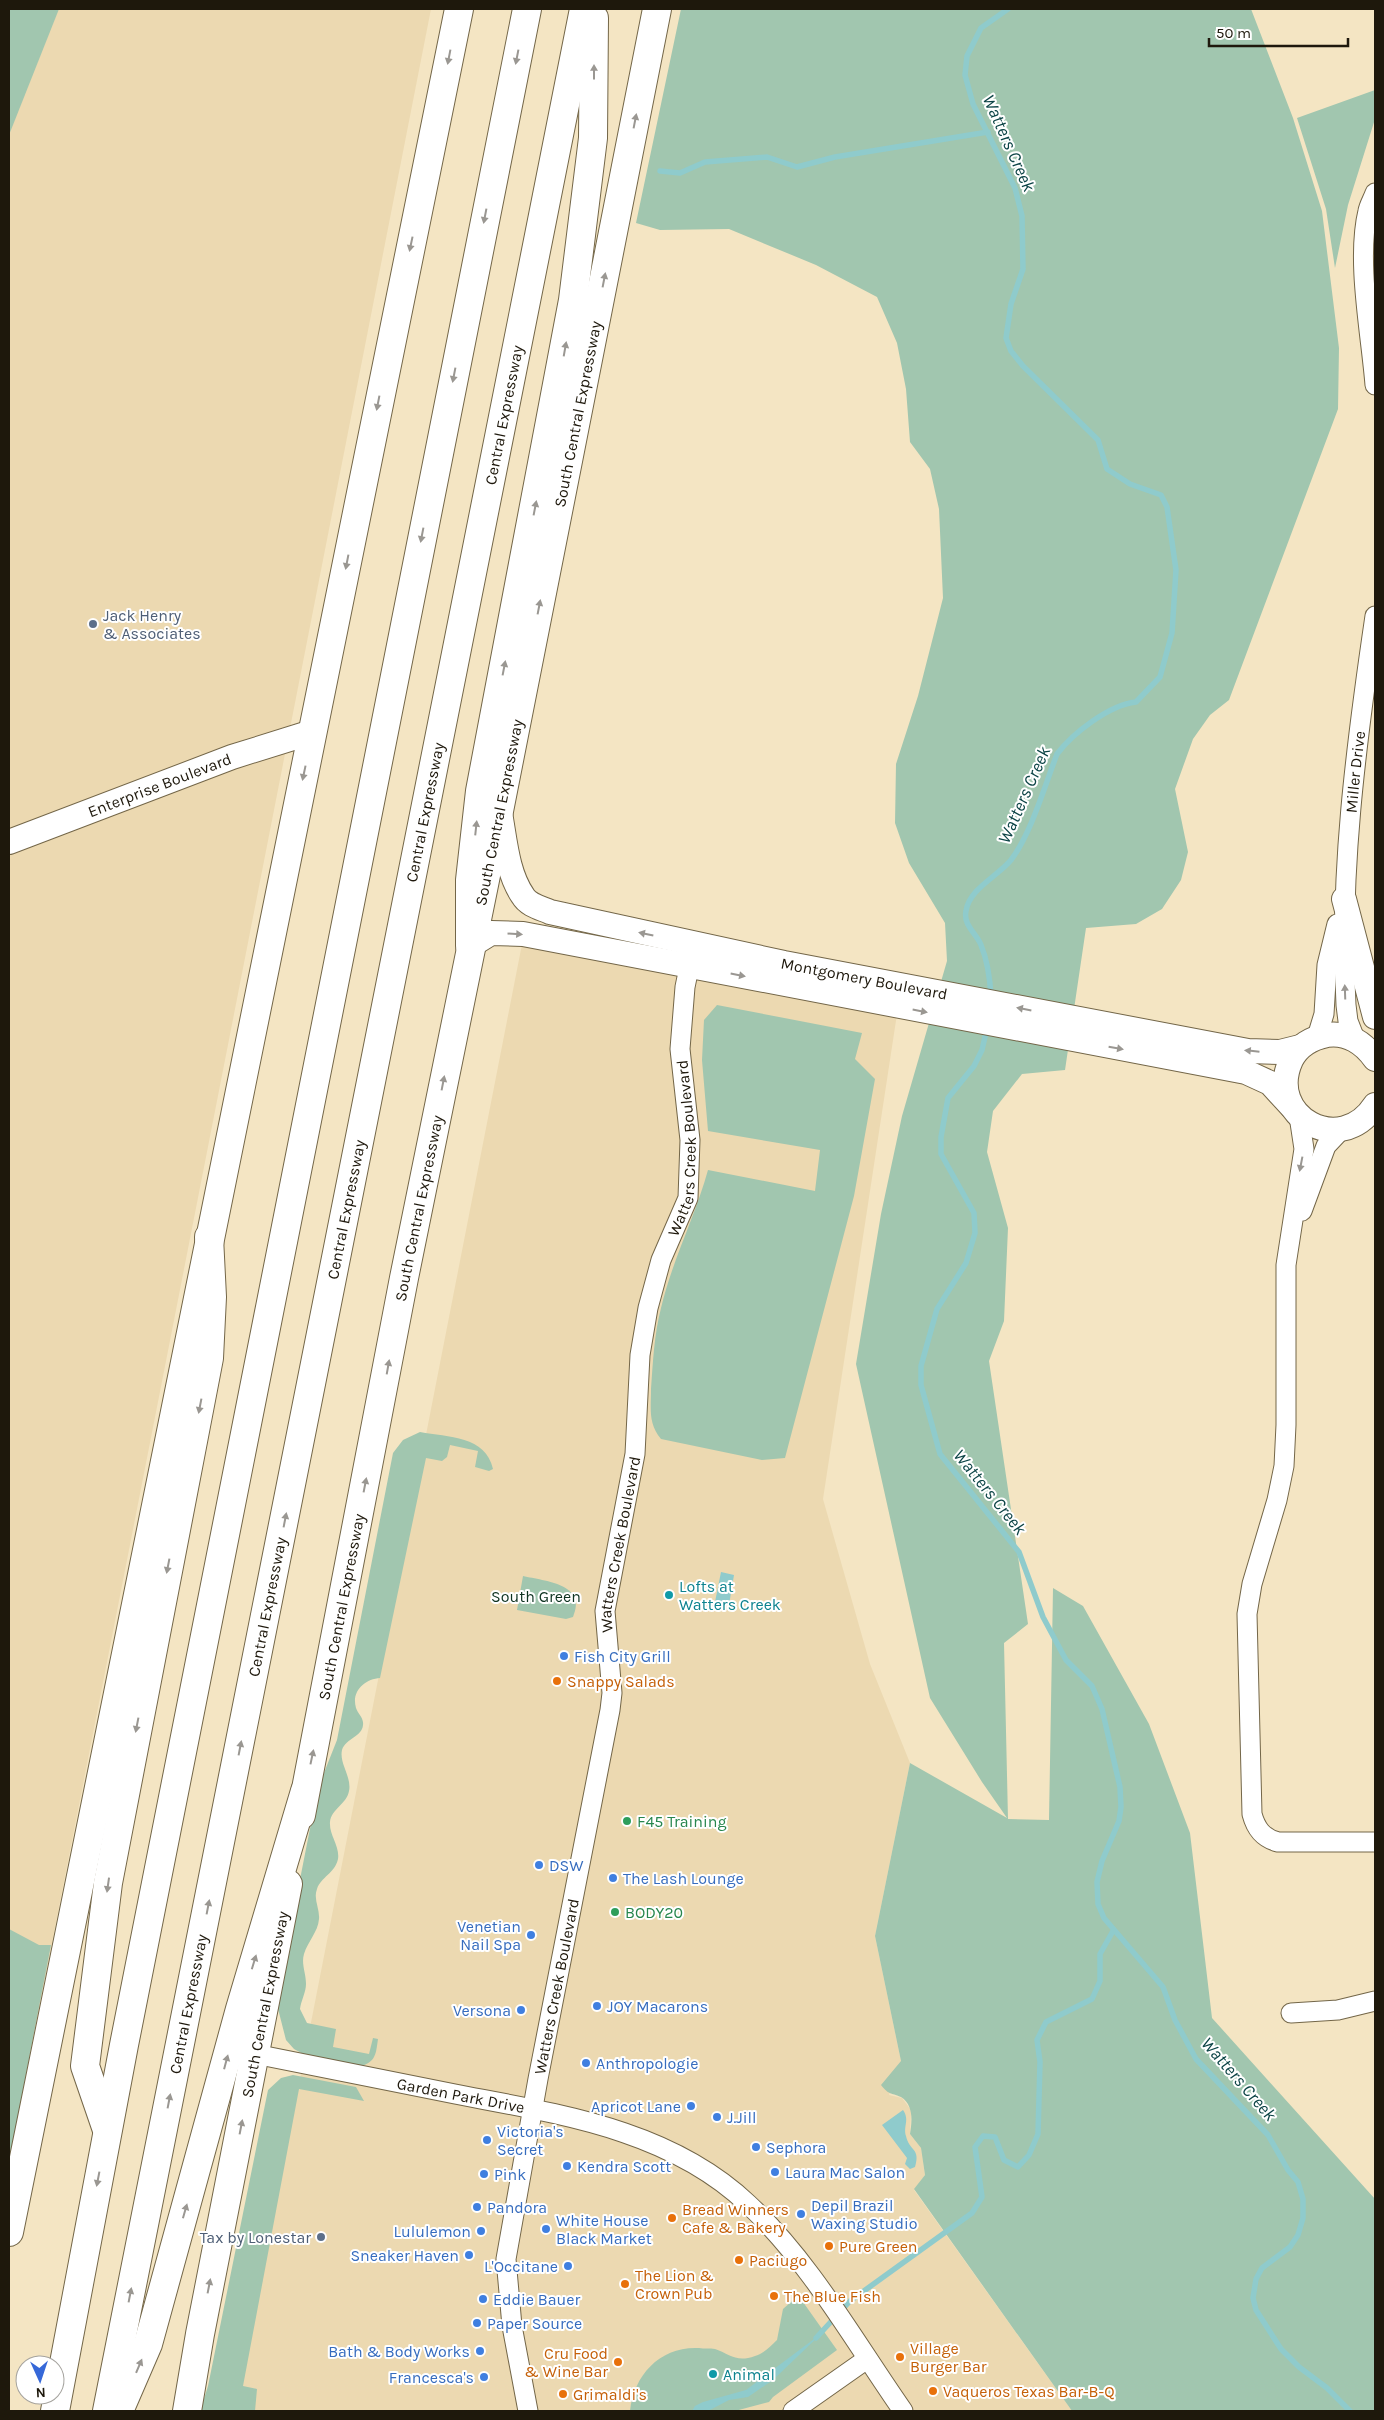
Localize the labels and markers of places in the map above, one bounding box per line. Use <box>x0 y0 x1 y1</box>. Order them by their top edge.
place label: Jack Henry & Associates <box>103 606 201 643</box>
marker: Jack Henry & Associates <box>87 618 99 630</box>
place label: Lofts at Watters Creek <box>679 1577 781 1614</box>
marker: Lofts at Watters Creek <box>663 1589 675 1601</box>
place label: Fish City Grill <box>574 1647 671 1666</box>
marker: Fish City Grill <box>558 1650 570 1662</box>
place label: Snappy Salads <box>567 1672 675 1691</box>
marker: Snappy Salads <box>551 1675 563 1687</box>
place label: F45 Training <box>637 1812 726 1831</box>
marker: F45 Training <box>621 1815 633 1827</box>
place label: DSW <box>549 1856 584 1875</box>
marker: DSW <box>533 1859 545 1871</box>
place label: The Lash Lounge <box>623 1869 744 1888</box>
marker: The Lash Lounge <box>607 1872 619 1884</box>
place label: BODY20 <box>625 1903 683 1922</box>
marker: BODY20 <box>609 1906 621 1918</box>
place label: Venetian Nail Spa <box>457 1917 521 1954</box>
marker: Venetian Nail Spa <box>525 1929 537 1941</box>
place label: JOY Macarons <box>607 1997 708 2016</box>
marker: JOY Macarons <box>591 2000 603 2012</box>
place label: Versona <box>453 2001 511 2020</box>
marker: Versona <box>515 2004 527 2016</box>
place label: Anthropologie <box>596 2054 698 2073</box>
marker: Anthropologie <box>580 2057 592 2069</box>
place label: Apricot Lane <box>591 2097 681 2116</box>
marker: Apricot Lane <box>685 2100 697 2112</box>
place label: J.Jill <box>727 2108 757 2127</box>
marker: J.Jill <box>711 2111 723 2123</box>
place label: Victoria's Secret <box>497 2122 564 2159</box>
marker: Victoria's Secret <box>481 2134 493 2146</box>
place label: Sephora <box>766 2138 826 2157</box>
marker: Sephora <box>750 2141 762 2153</box>
place label: Kendra Scott <box>577 2157 671 2176</box>
marker: Kendra Scott <box>561 2160 573 2172</box>
place label: Laura Mac Salon <box>785 2163 905 2182</box>
place label: Pink <box>494 2165 526 2184</box>
marker: Laura Mac Salon <box>769 2166 781 2178</box>
marker: Pink <box>478 2168 490 2180</box>
place label: Depil Brazil Waxing Studio <box>811 2196 917 2233</box>
place label: Pandora <box>487 2198 547 2217</box>
place label: Bread Winners Cafe & Bakery <box>682 2200 789 2237</box>
marker: Pandora <box>471 2201 483 2213</box>
marker: Depil Brazil Waxing Studio <box>795 2208 807 2220</box>
place label: White House Black Market <box>556 2211 652 2248</box>
marker: Bread Winners Cafe & Bakery <box>666 2212 678 2224</box>
place label: Lululemon <box>394 2222 471 2241</box>
marker: White House Black Market <box>540 2223 552 2235</box>
marker: Lululemon <box>475 2225 487 2237</box>
place label: Tax by Lonestar <box>200 2228 311 2247</box>
marker: Tax by Lonestar <box>315 2231 327 2243</box>
place label: Pure Green <box>839 2237 918 2256</box>
marker: Pure Green <box>823 2240 835 2252</box>
place label: Sneaker Haven <box>350 2246 459 2265</box>
marker: Sneaker Haven <box>463 2249 475 2261</box>
place label: Paciugo <box>749 2251 807 2270</box>
marker: Paciugo <box>733 2254 745 2266</box>
place label: L'Occitane <box>484 2257 558 2276</box>
marker: L'Occitane <box>562 2260 574 2272</box>
place label: The Lion & Crown Pub <box>635 2266 714 2303</box>
marker: The Lion & Crown Pub <box>619 2278 631 2290</box>
place label: The Blue Fish <box>784 2287 881 2306</box>
place label: Eddie Bauer <box>493 2290 580 2309</box>
marker: The Blue Fish <box>768 2290 780 2302</box>
marker: Eddie Bauer <box>477 2293 489 2305</box>
place label: Paper Source <box>487 2314 582 2333</box>
marker: Paper Source <box>471 2317 483 2329</box>
place label: Village Burger Bar <box>910 2339 987 2376</box>
place label: Bath & Body Works <box>328 2342 470 2361</box>
place label: Cru Food & Wine Bar <box>524 2344 608 2381</box>
marker: Bath & Body Works <box>474 2345 486 2357</box>
marker: Village Burger Bar <box>894 2351 906 2363</box>
marker: Cru Food & Wine Bar <box>612 2356 624 2368</box>
place label: Animal <box>723 2365 775 2384</box>
place label: Francesca's <box>389 2368 474 2387</box>
marker: Animal <box>707 2368 719 2380</box>
marker: Francesca's <box>478 2371 490 2383</box>
place label: Vaqueros Texas Bar-B-Q <box>943 2382 1115 2401</box>
place label: Grimaldi's <box>573 2385 647 2404</box>
marker: Vaqueros Texas Bar-B-Q <box>927 2385 939 2397</box>
marker: Grimaldi's <box>557 2388 569 2400</box>

